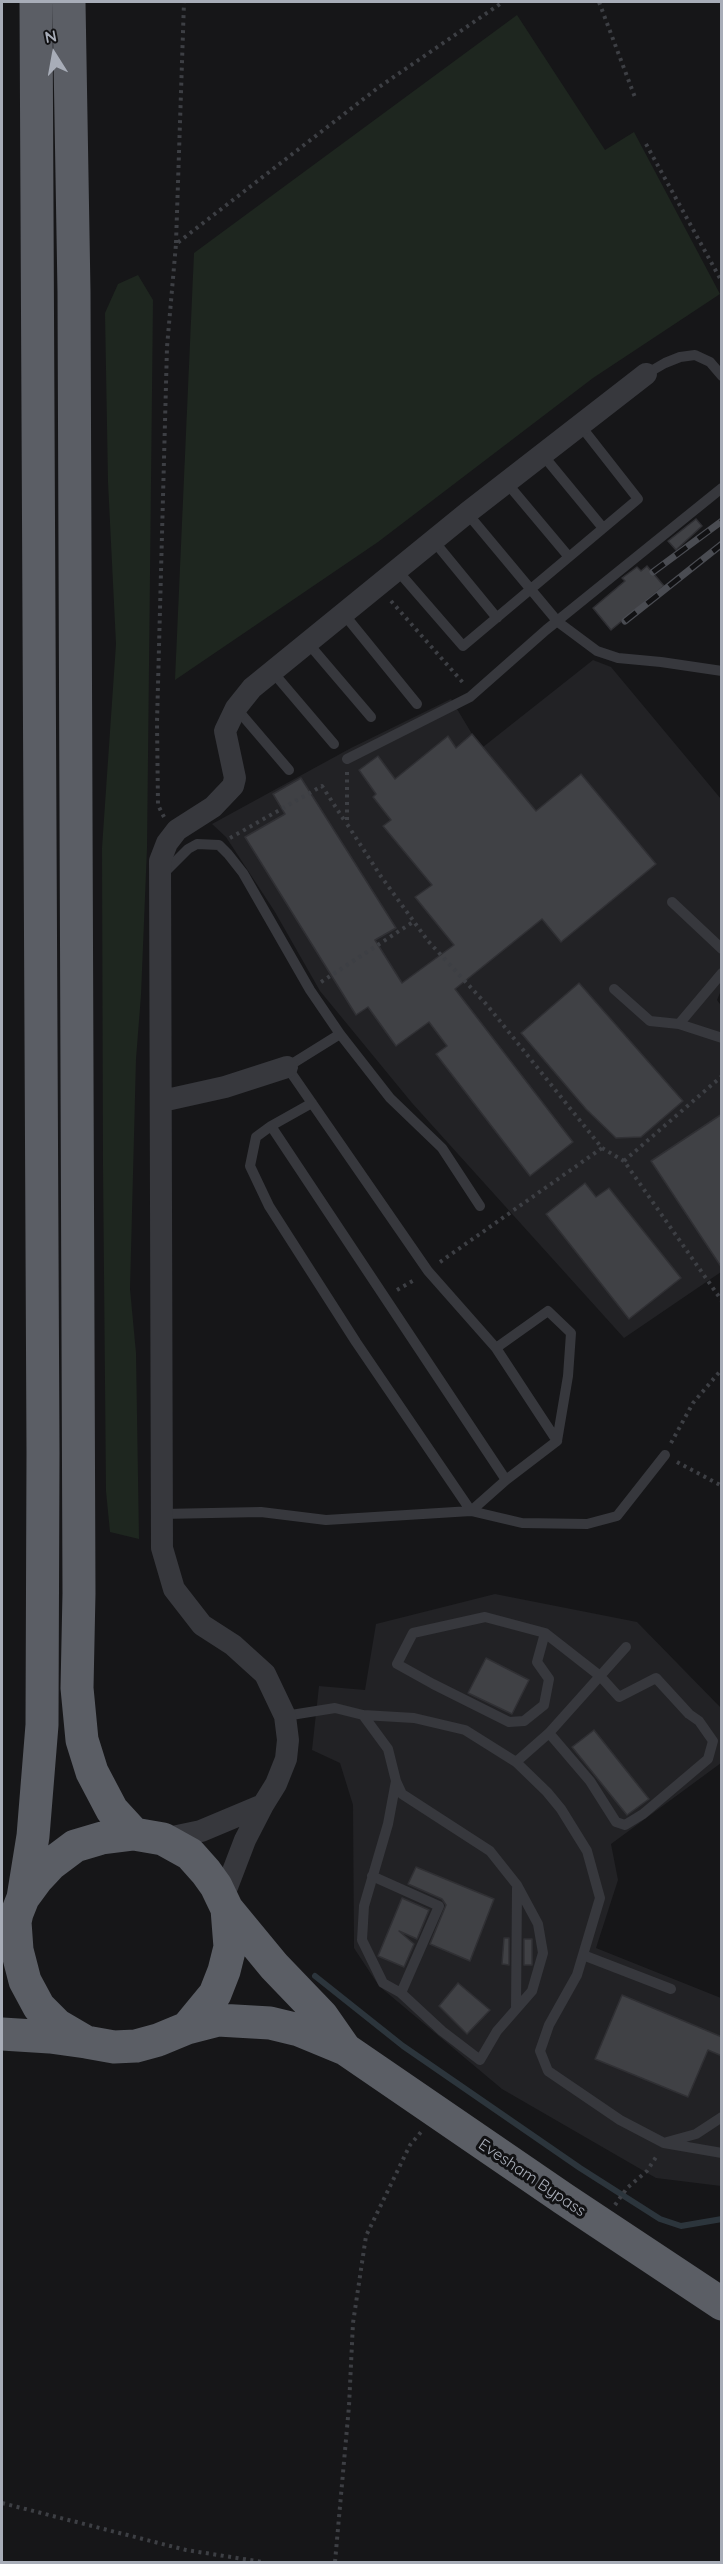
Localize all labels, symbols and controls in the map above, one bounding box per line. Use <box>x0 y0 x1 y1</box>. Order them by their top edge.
north arrow <box>24 24 84 84</box>
text: N <box>43 25 58 47</box>
street label: Evesham Bypass <box>475 2135 589 2221</box>

